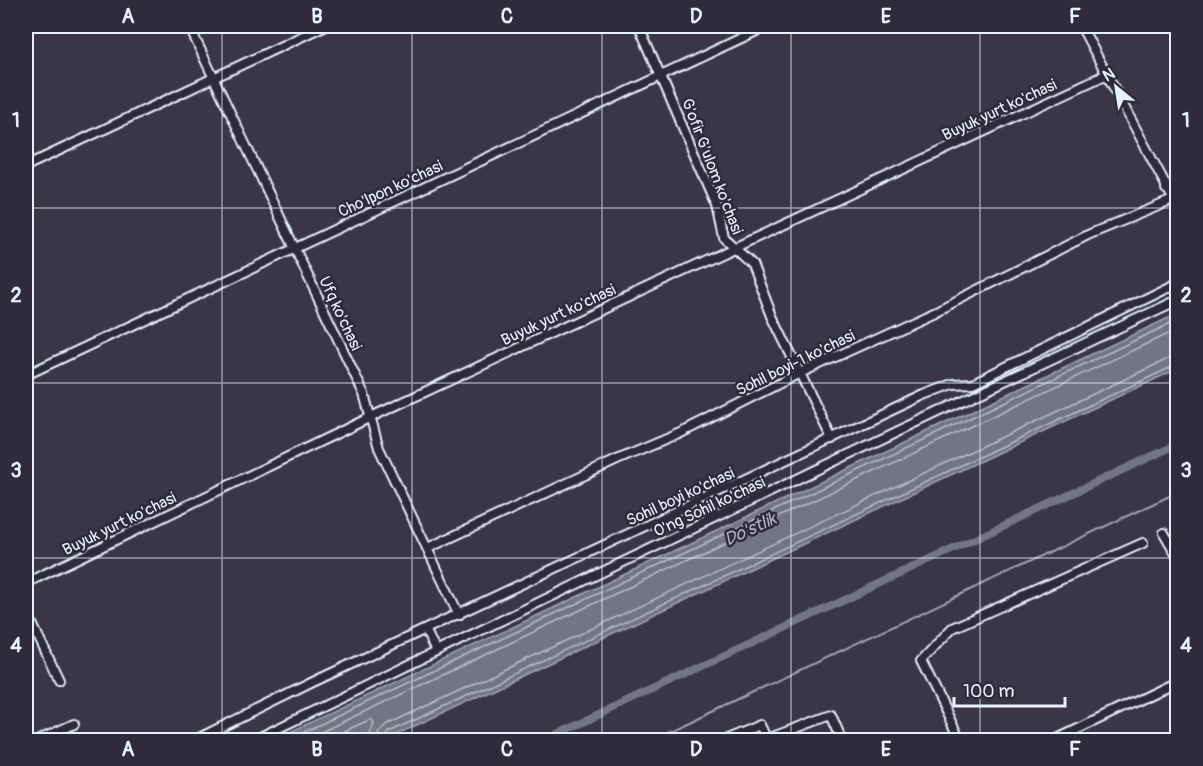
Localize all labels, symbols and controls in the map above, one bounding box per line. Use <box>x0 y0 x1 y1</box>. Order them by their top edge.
text: A <box>122 4 135 29</box>
text: B <box>311 4 323 29</box>
text: C <box>501 4 513 29</box>
text: D <box>690 4 703 29</box>
text: E <box>881 4 892 29</box>
text: F <box>1069 4 1081 29</box>
north arrow <box>1086 57 1146 117</box>
text: N <box>1099 63 1119 86</box>
street label: Buyuk yurt ko'chasi <box>939 75 1060 145</box>
street label: G'ofir G'ulom ko'chasi <box>677 96 747 237</box>
text: 1 <box>12 108 20 133</box>
text: 1 <box>1182 108 1190 133</box>
street label: Cho'lpon ko'chasi <box>335 156 446 222</box>
street label: Ufq ko'chasi <box>314 273 366 354</box>
street label: Buyuk yurt ko'chasi <box>498 280 619 350</box>
text: 2 <box>10 283 22 308</box>
text: 2 <box>1180 283 1192 308</box>
street label: Sohil boyi-1 ko'chasi <box>733 325 858 400</box>
text: 3 <box>10 458 22 483</box>
text: 3 <box>1180 458 1192 483</box>
street label: Sohil boyi ko'chasi <box>623 463 738 531</box>
street label: O'ng Sohil ko'chasi <box>650 472 769 542</box>
street label: Buyuk yurt ko'chasi <box>59 488 180 560</box>
water label: Do'stlik <box>721 507 781 551</box>
text: 4 <box>10 633 22 658</box>
text: 4 <box>1180 633 1192 658</box>
scale bar <box>954 670 1065 708</box>
text: 100 m <box>963 680 1015 703</box>
text: A <box>122 737 135 762</box>
text: B <box>311 737 323 762</box>
text: C <box>501 737 513 762</box>
text: D <box>690 737 703 762</box>
text: E <box>881 737 892 762</box>
text: F <box>1069 737 1081 762</box>

